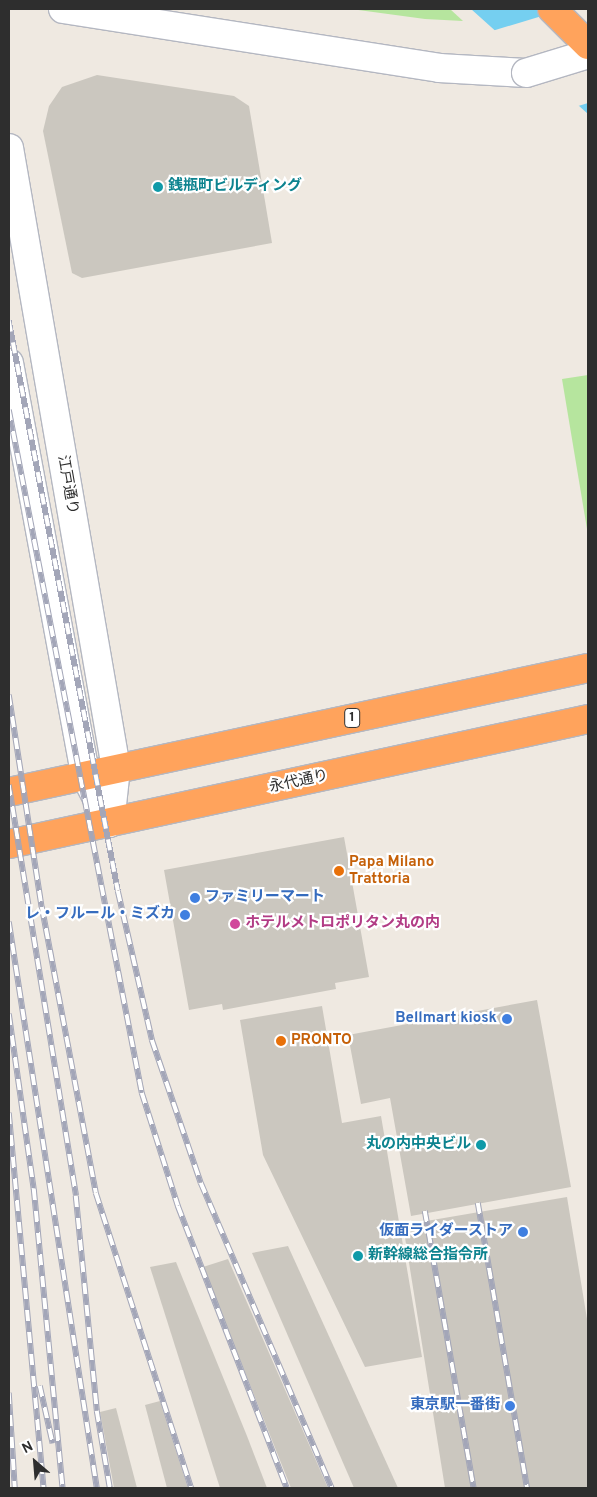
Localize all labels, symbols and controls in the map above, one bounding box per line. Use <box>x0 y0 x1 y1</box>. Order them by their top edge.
place label: 銭瓶町ビルディング <box>168 178 303 196</box>
marker: 銭瓶町ビルディング <box>152 181 164 193</box>
street label: 江戸通り <box>53 454 81 516</box>
road number: 1 <box>343 706 361 730</box>
street label: 永代通り <box>268 767 330 797</box>
place label: Papa Milano Trattoria <box>349 853 434 888</box>
marker: Papa Milano Trattoria <box>333 865 345 877</box>
place label: ファミリーマート <box>205 889 325 907</box>
marker: ファミリーマート <box>189 892 201 904</box>
place label: レ・フルール・ミズカ <box>25 906 175 924</box>
marker: レ・フルール・ミズカ <box>179 909 191 921</box>
place label: ホテルメトロポリタン丸の内 <box>245 915 440 933</box>
marker: ホテルメトロポリタン丸の内 <box>229 918 241 930</box>
place label: Bellmart kiosk <box>395 1010 497 1028</box>
marker: Bellmart kiosk <box>501 1013 513 1025</box>
place label: PRONTO <box>291 1032 352 1050</box>
marker: PRONTO <box>275 1035 287 1047</box>
place label: 丸の内中央ビル <box>366 1136 471 1154</box>
marker: 丸の内中央ビル <box>475 1139 487 1151</box>
place label: 仮面ライダーストア <box>378 1223 513 1241</box>
marker: 仮面ライダーストア <box>517 1226 529 1238</box>
place label: 新幹線総合指令所 <box>368 1247 488 1265</box>
marker: 新幹線総合指令所 <box>352 1250 364 1262</box>
place label: 東京駅一番街 <box>410 1397 500 1415</box>
marker: 東京駅一番街 <box>504 1400 516 1412</box>
north arrow <box>10 1437 60 1487</box>
text: N <box>20 1438 36 1458</box>

